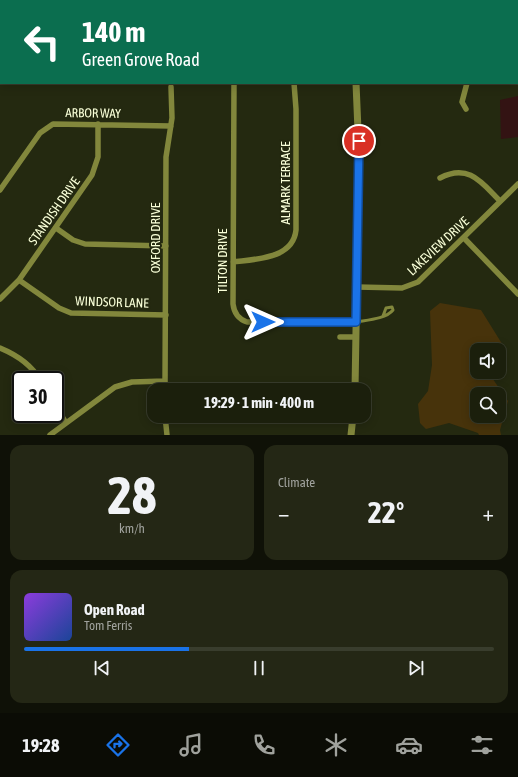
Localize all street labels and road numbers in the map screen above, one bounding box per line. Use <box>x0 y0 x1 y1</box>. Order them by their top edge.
street label: ARBOR WAY <box>65 105 121 121</box>
street label: ALMARK TERRACE <box>278 141 293 225</box>
street label: STANDISH DRIVE <box>25 174 83 248</box>
street label: OXFORD DRIVE <box>148 202 163 273</box>
street label: LAKEVIEW DRIVE <box>404 213 472 278</box>
street label: TILTON DRIVE <box>215 228 230 293</box>
street label: WINDSOR LANE <box>75 293 150 311</box>

